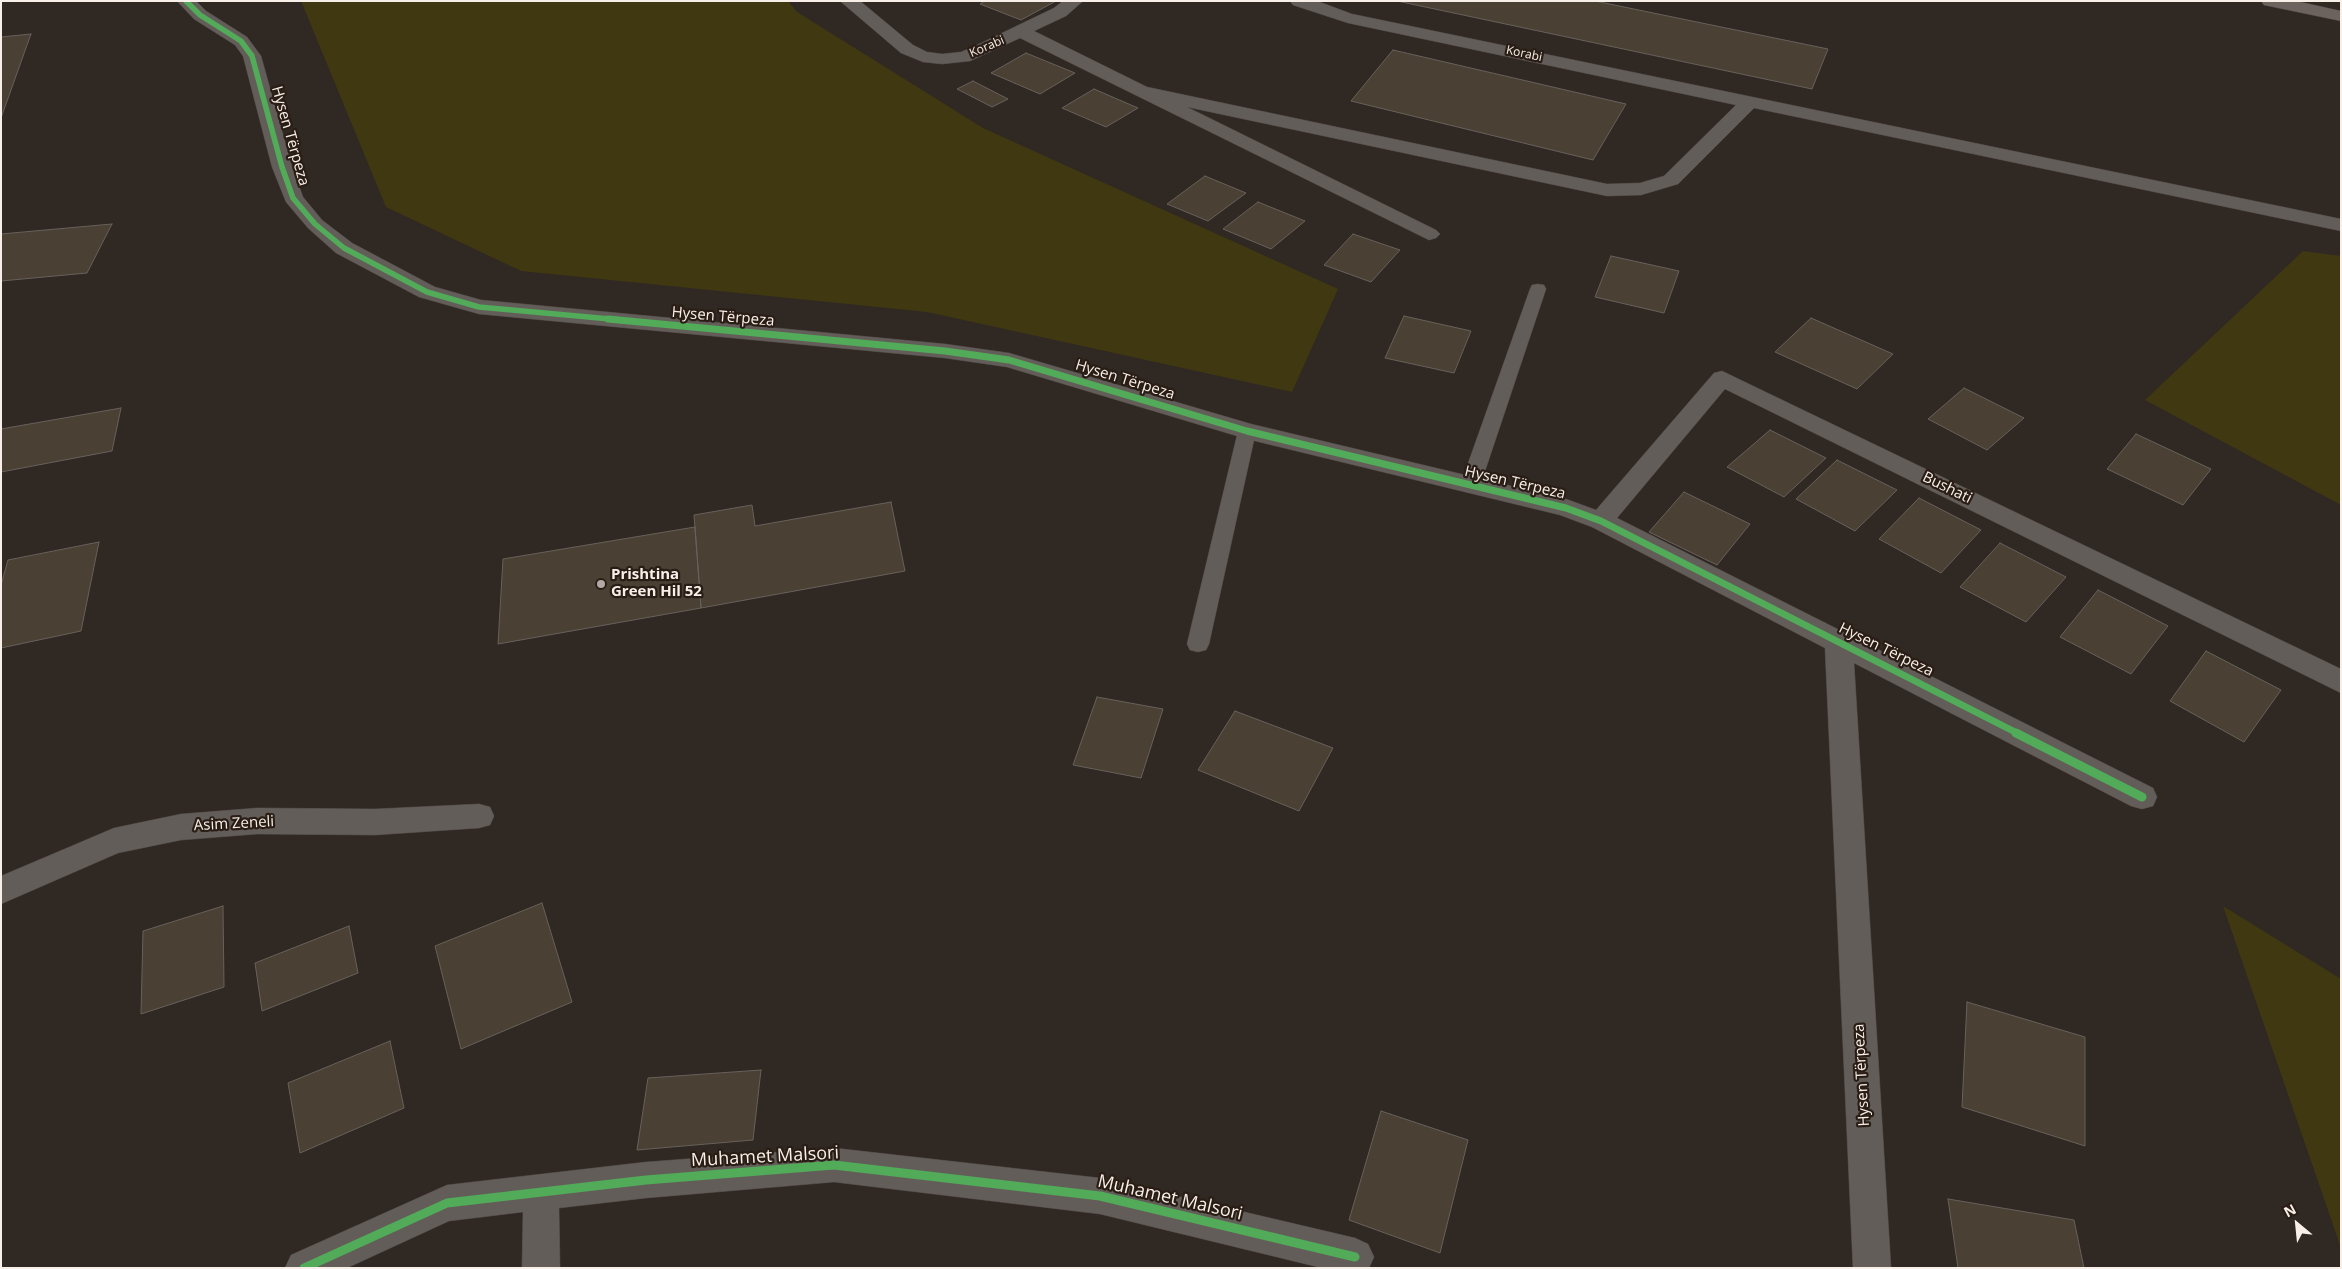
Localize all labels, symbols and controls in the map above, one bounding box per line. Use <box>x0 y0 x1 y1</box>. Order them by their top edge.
street label: Korabi <box>967 33 1007 61</box>
street label: Korabi <box>1505 43 1543 65</box>
street label: Hysen Tërpeza <box>267 84 313 188</box>
street label: Hysen Tërpeza <box>671 304 775 330</box>
street label: Hysen Tërpeza <box>1073 356 1177 404</box>
street label: Hysen Tërpeza <box>1463 463 1567 503</box>
street label: Bushati <box>1919 468 1975 508</box>
place label: Prishtina Green Hil 52 <box>611 566 702 601</box>
marker: Prishtina Green Hil 52 <box>595 578 607 590</box>
street label: Hysen Tërpeza <box>1836 619 1936 681</box>
street label: Asim Zeneli <box>193 813 275 835</box>
street label: Hysen Tërpeza <box>1850 1023 1874 1127</box>
street label: Muhamet Malsori <box>690 1142 840 1172</box>
street label: Muhamet Malsori <box>1095 1171 1245 1225</box>
north arrow <box>2272 1199 2322 1249</box>
text: N <box>2280 1199 2299 1221</box>

